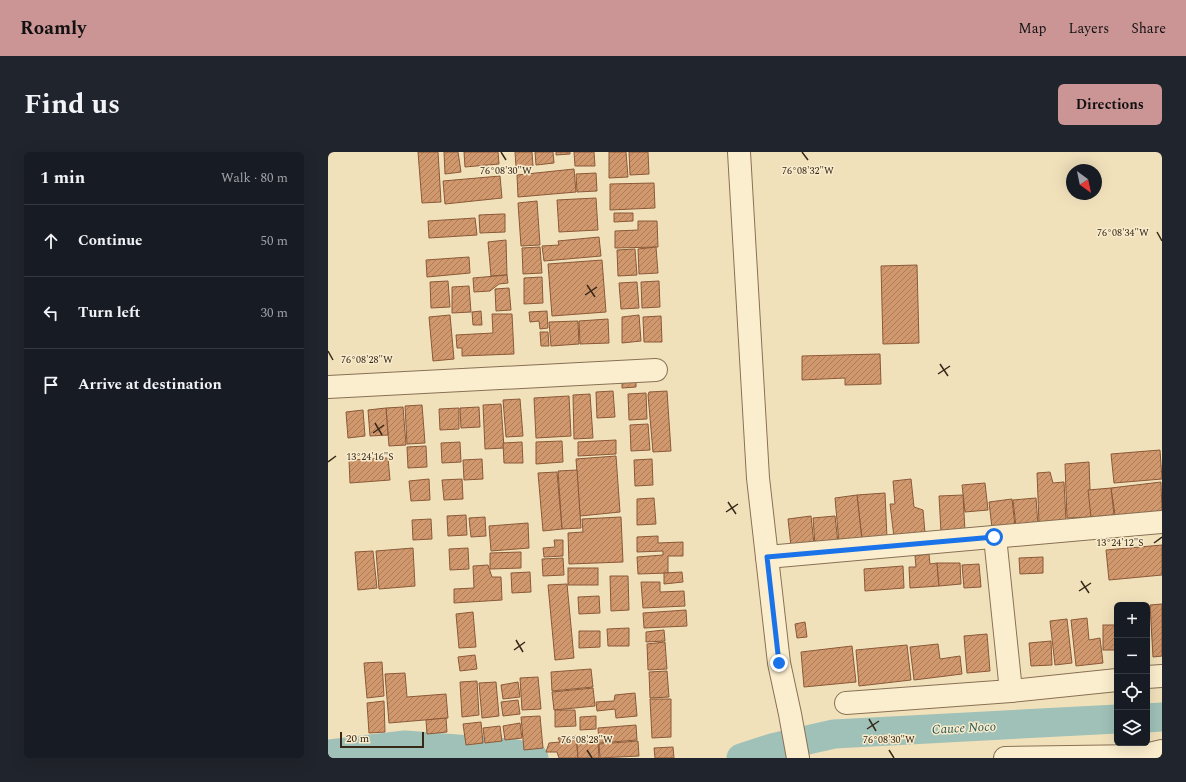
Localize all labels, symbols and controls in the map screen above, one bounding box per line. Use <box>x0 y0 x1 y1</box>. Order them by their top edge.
text: Roamly <box>20 14 86 43</box>
text: Map <box>1018 18 1047 39</box>
text: Layers <box>1069 18 1109 39</box>
text: Share <box>1131 18 1166 39</box>
text: Find us <box>24 83 120 126</box>
button: Directions <box>1058 84 1162 125</box>
text: 76°08'30"W <box>480 163 532 179</box>
text: 76°08'32"W <box>782 163 834 179</box>
north arrow <box>1066 164 1102 200</box>
text: 1 min <box>40 165 85 191</box>
text: Walk · 80 m <box>221 168 288 188</box>
text: 76°08'34"W <box>1097 225 1149 241</box>
text: Continue <box>78 229 143 252</box>
icon: ahead <box>40 230 62 252</box>
text: 50 m <box>261 231 288 251</box>
text: Turn left <box>78 301 140 324</box>
icon: left <box>40 302 62 324</box>
text: 30 m <box>261 303 288 323</box>
text: 76°08'28"W <box>341 352 393 368</box>
text: Arrive at destination <box>78 373 222 396</box>
icon: arrive <box>40 374 62 396</box>
text: 13°24'16"S <box>346 449 394 465</box>
route start <box>985 528 1003 546</box>
text: 13°24'12"S <box>1096 535 1144 551</box>
map controls <box>1114 602 1150 746</box>
button: + <box>1114 602 1150 638</box>
button: − <box>1114 638 1150 674</box>
route end <box>770 654 788 672</box>
button: locate <box>1114 674 1150 710</box>
button: layers <box>1114 710 1150 746</box>
water label: Cauce Noco <box>931 716 997 740</box>
scale bar <box>340 730 424 749</box>
text: 20 m <box>346 730 369 747</box>
text: 76°08'28"W <box>561 732 613 748</box>
text: 76°08'30"W <box>863 732 915 748</box>

